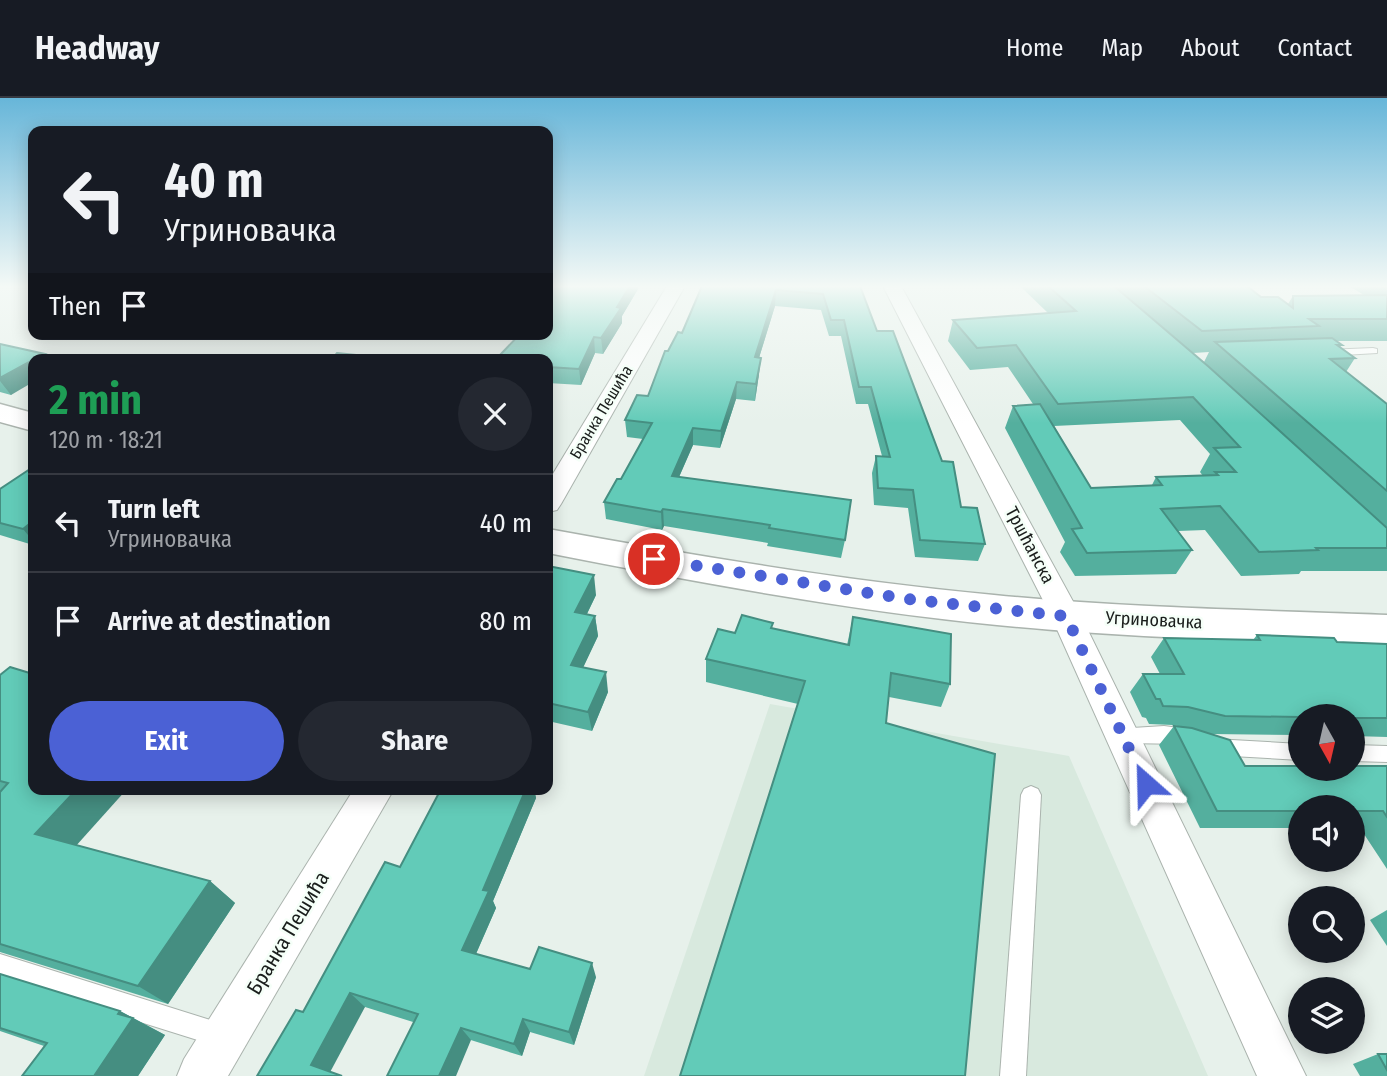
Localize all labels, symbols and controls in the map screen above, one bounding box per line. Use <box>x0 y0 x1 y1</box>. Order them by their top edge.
text: Headway <box>35 28 159 68</box>
text: Home <box>1006 34 1063 62</box>
text: Map <box>1101 34 1143 62</box>
text: About <box>1181 34 1239 62</box>
text: Contact <box>1277 34 1352 62</box>
text: 40 m <box>164 151 264 210</box>
icon: left <box>49 154 140 245</box>
text: Угриновачка <box>164 211 337 249</box>
icon: arrive <box>115 287 153 325</box>
text: Then <box>49 291 101 322</box>
street label: Бранка Пешића <box>566 362 637 462</box>
text: 2 min <box>49 375 142 425</box>
button: close <box>458 377 532 451</box>
text: 120 m · 18:21 <box>49 426 163 454</box>
text: Turn left <box>108 494 200 525</box>
street label: Тршћанска <box>1001 503 1059 587</box>
icon: left <box>49 504 87 542</box>
text: 40 m <box>480 508 532 539</box>
text: Угриновачка <box>108 525 232 553</box>
pin <box>624 529 684 589</box>
icon: arrive <box>635 540 673 578</box>
icon: arrive <box>49 602 87 640</box>
text: Arrive at destination <box>108 606 331 637</box>
text: 80 m <box>479 606 532 637</box>
street label: Угриновачка <box>1104 606 1203 634</box>
button: Exit <box>49 701 284 781</box>
button: Share <box>298 701 532 781</box>
north arrow <box>1288 704 1365 780</box>
map controls <box>1288 704 1365 1054</box>
position arrow <box>1109 747 1183 821</box>
button: sound <box>1288 795 1365 872</box>
street label: Бранка Пешића <box>241 867 335 999</box>
button: search <box>1288 886 1365 963</box>
button: layers <box>1288 977 1365 1054</box>

